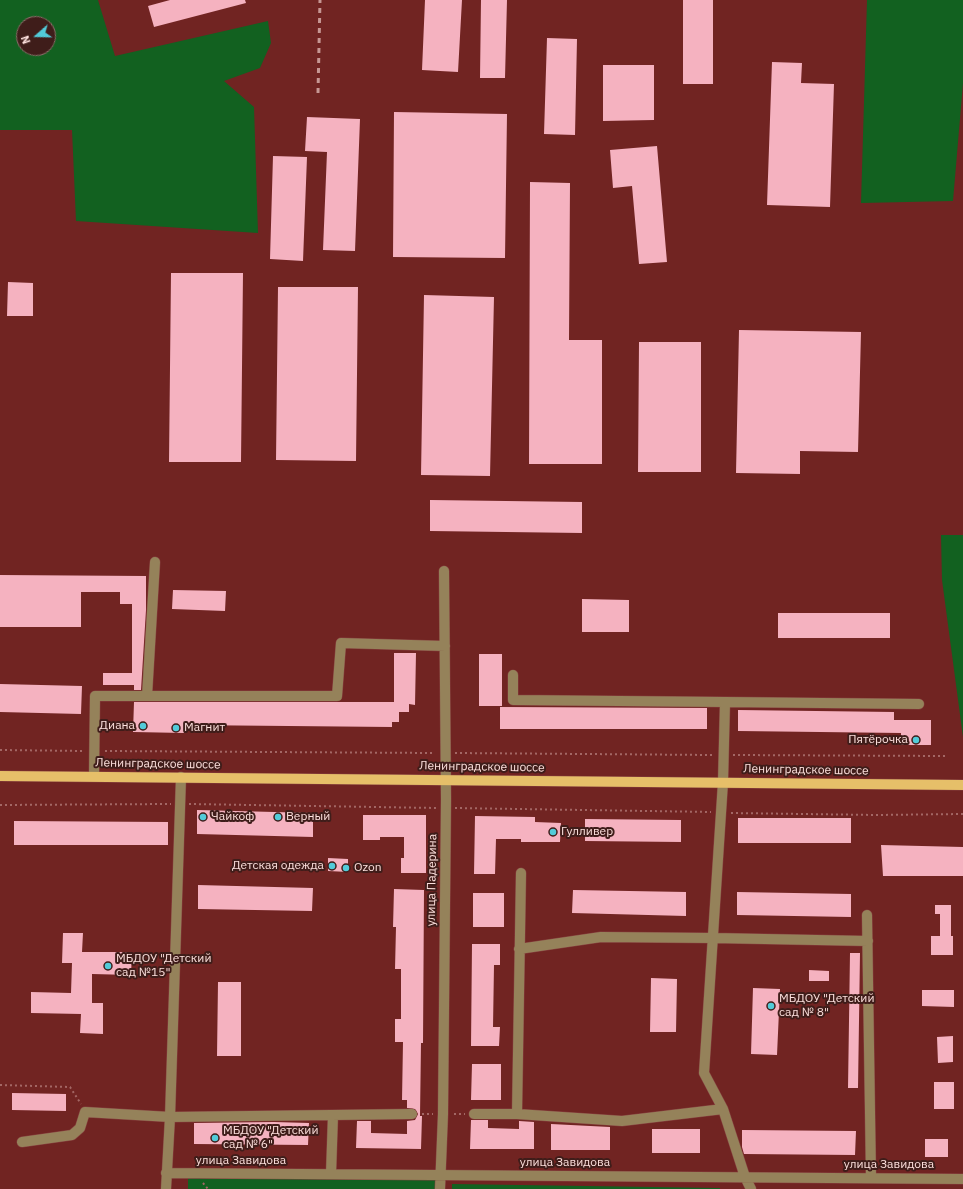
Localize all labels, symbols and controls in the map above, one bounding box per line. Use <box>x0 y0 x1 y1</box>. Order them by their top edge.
north arrow <box>16 16 56 56</box>
text: N <box>18 34 34 46</box>
place label: Диана <box>99 719 135 733</box>
marker: Диана <box>138 721 148 731</box>
place label: Магнит <box>184 721 225 735</box>
marker: Магнит <box>171 723 181 733</box>
place label: Пятёрочка <box>848 733 908 747</box>
marker: Пятёрочка <box>911 735 921 745</box>
street label: Ленинградское шоссе <box>95 756 221 772</box>
street label: Ленинградское шоссе <box>419 759 545 775</box>
street label: Ленинградское шоссе <box>743 762 869 778</box>
place label: Чайкоф <box>211 810 254 824</box>
place label: Верный <box>286 810 330 824</box>
marker: Чайкоф <box>198 812 208 822</box>
marker: Верный <box>273 812 283 822</box>
place label: Гулливер <box>561 825 613 839</box>
marker: Гулливер <box>548 827 558 837</box>
street label: улица Падерина <box>424 834 440 926</box>
place label: Детская одежда <box>232 859 324 873</box>
marker: Детская одежда <box>327 861 337 871</box>
place label: Ozon <box>354 861 381 875</box>
marker: Ozon <box>341 863 351 873</box>
place label: МБДОУ "Детский сад №15" <box>116 952 211 980</box>
marker: МБДОУ "Детский сад №15" <box>103 961 113 971</box>
place label: МБДОУ "Детский сад № 8" <box>779 992 874 1020</box>
marker: МБДОУ "Детский сад № 8" <box>766 1001 776 1011</box>
place label: МБДОУ "Детский сад № 6" <box>223 1124 318 1152</box>
marker: МБДОУ "Детский сад № 6" <box>210 1133 220 1143</box>
street label: улица Завидова <box>196 1154 286 1168</box>
street label: улица Завидова <box>520 1156 610 1170</box>
street label: улица Завидова <box>844 1158 934 1172</box>

